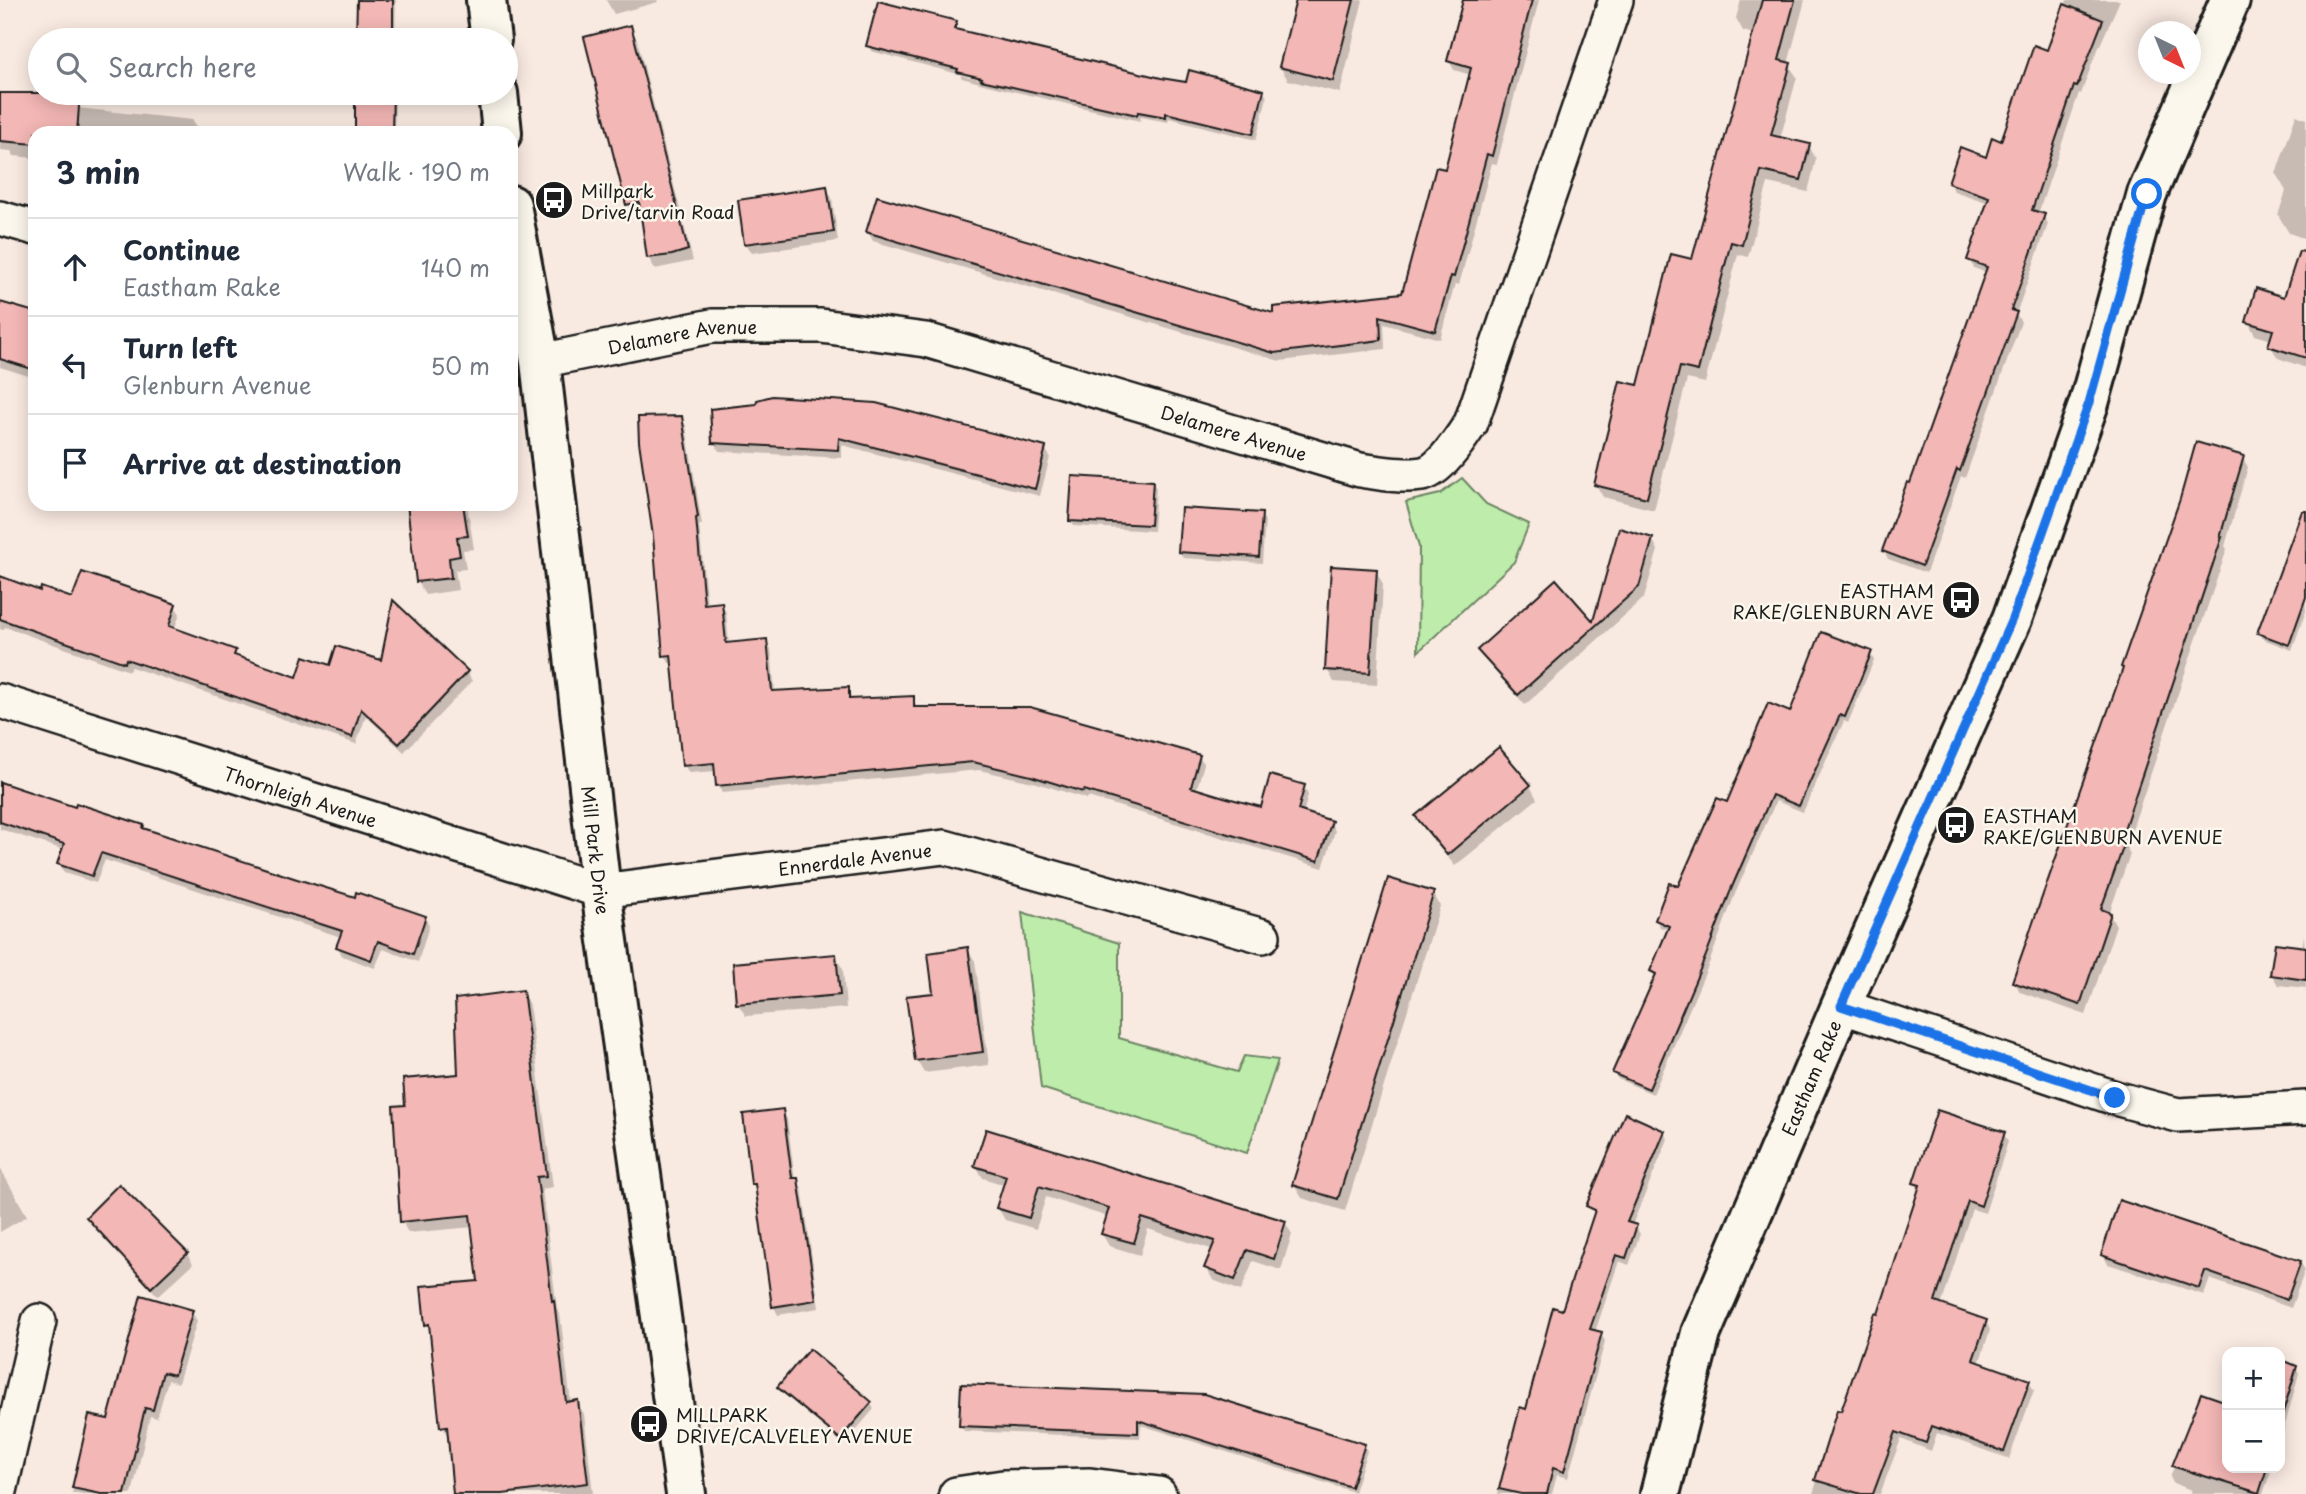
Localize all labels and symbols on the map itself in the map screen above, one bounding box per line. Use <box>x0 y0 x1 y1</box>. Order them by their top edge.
north arrow <box>2138 21 2201 84</box>
place label: Millpark Drive/tarvin Road <box>581 177 735 225</box>
route start <box>2131 178 2162 209</box>
bus stop icon: Millpark Drive/tarvin Road <box>533 179 575 221</box>
street label: Delamere Avenue <box>605 313 757 360</box>
street label: Delamere Avenue <box>1158 398 1310 467</box>
place label: EASTHAM RAKE/GLENBURN AVE <box>1733 577 1934 625</box>
bus stop icon: EASTHAM RAKE/GLENBURN AVE <box>1940 579 1982 621</box>
street label: Thornleigh Avenue <box>220 759 381 833</box>
street label: Mill Park Drive <box>575 784 618 916</box>
place label: EASTHAM RAKE/GLENBURN AVENUE <box>1983 802 2223 850</box>
bus stop icon: EASTHAM RAKE/GLENBURN AVENUE <box>1935 804 1977 846</box>
street label: Ennerdale Avenue <box>776 835 933 882</box>
street label: Eastham Rake <box>1774 1015 1847 1140</box>
route end <box>2099 1082 2130 1113</box>
place label: MILLPARK DRIVE/CALVELEY AVENUE <box>676 1401 913 1449</box>
bus stop icon: MILLPARK DRIVE/CALVELEY AVENUE <box>628 1403 670 1445</box>

